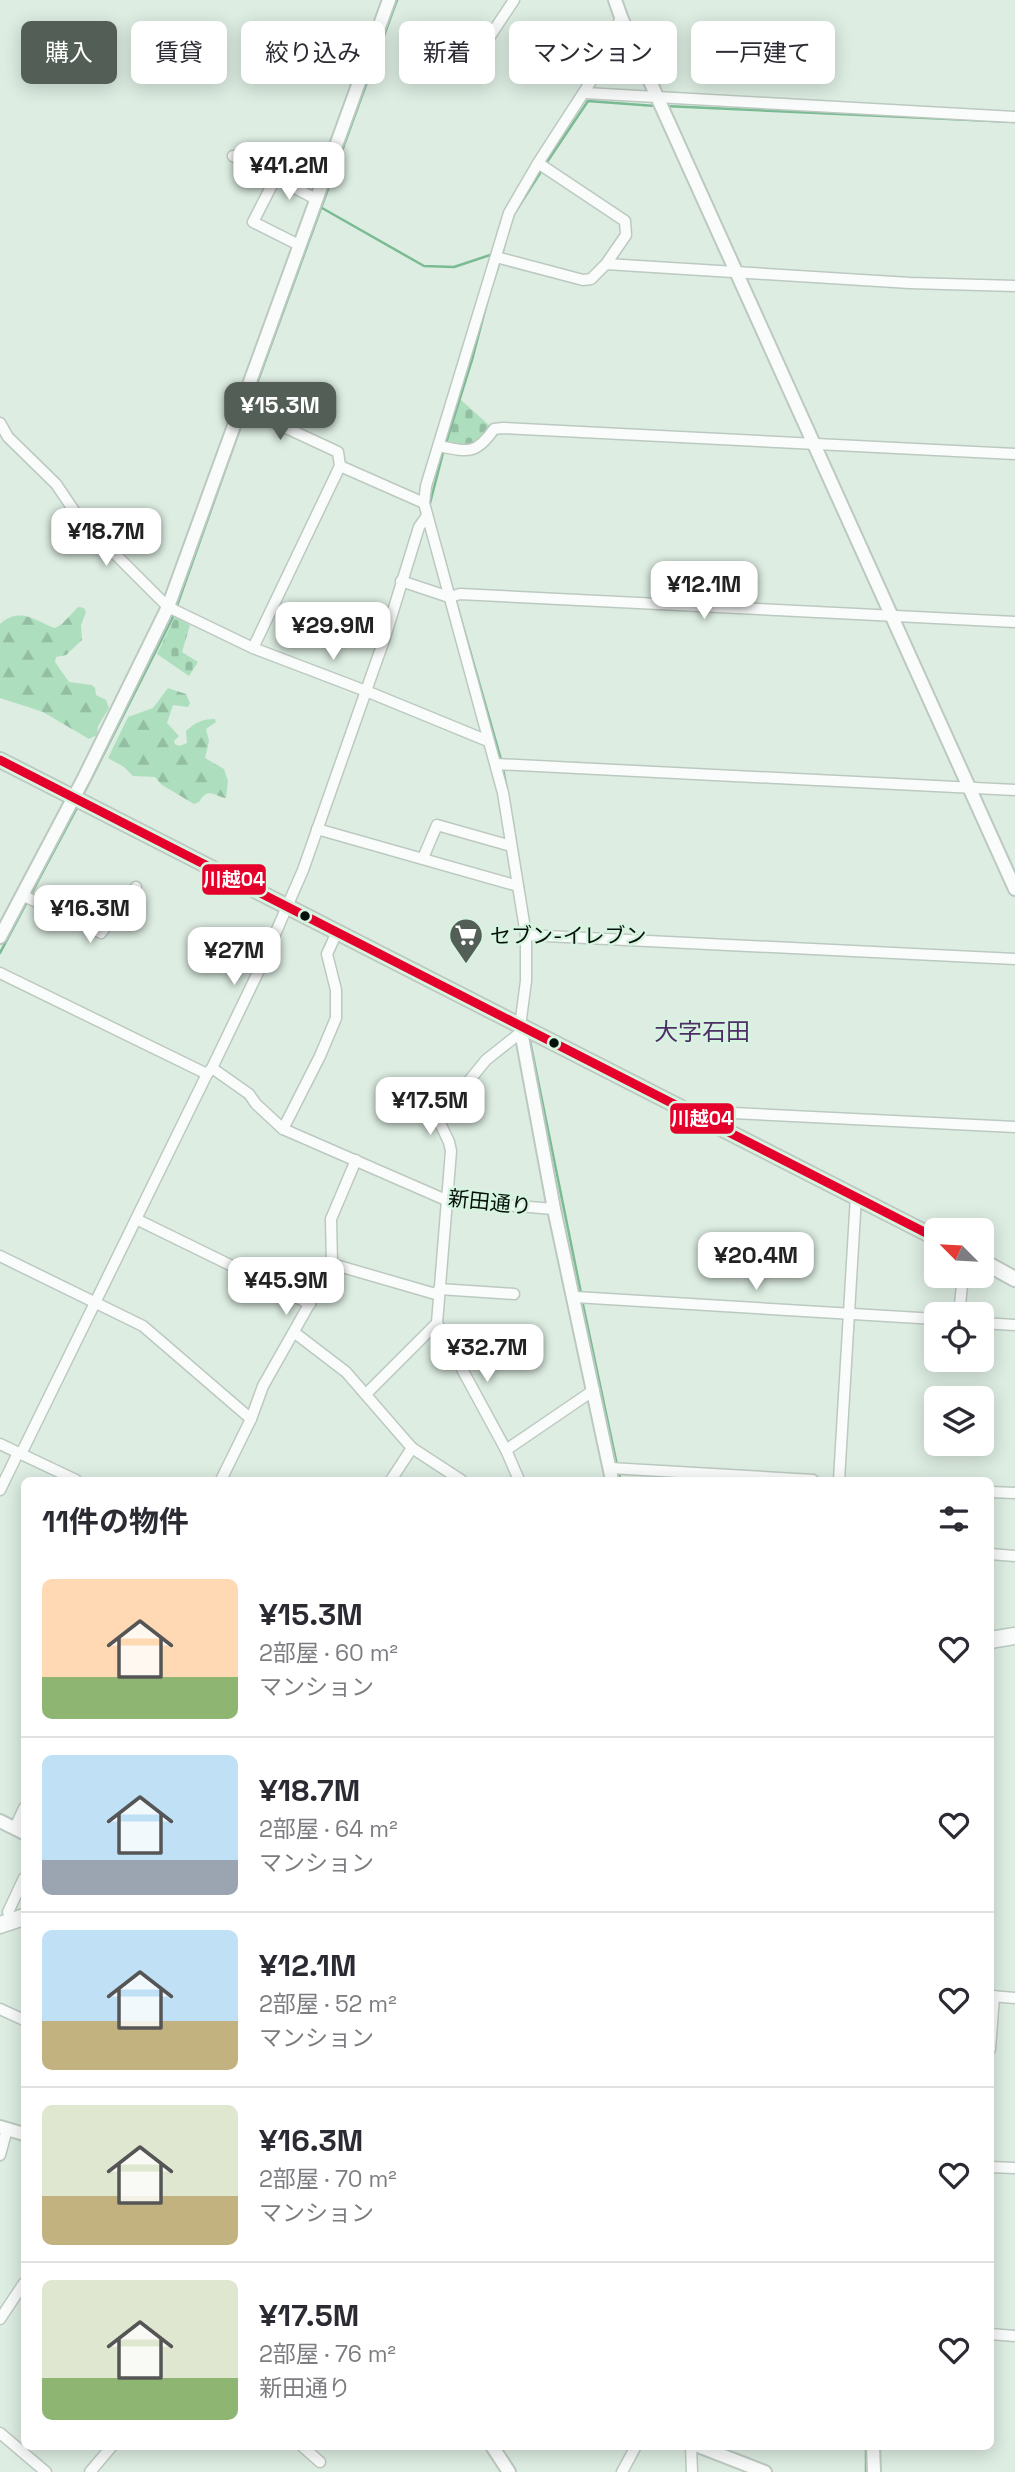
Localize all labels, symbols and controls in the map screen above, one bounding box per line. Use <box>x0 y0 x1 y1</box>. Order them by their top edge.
chip: 購入 <box>21 21 117 84</box>
chip: 賃貸 <box>131 21 227 84</box>
chip: 絞り込み <box>241 21 385 84</box>
chip: 新着 <box>399 21 495 84</box>
chip: マンション <box>509 21 677 84</box>
chip: 一戸建て <box>691 21 835 84</box>
pin: ¥41.2M <box>232 142 346 202</box>
text: ¥41.2M <box>249 150 329 180</box>
pin: ¥15.3M <box>223 382 337 442</box>
text: ¥15.3M <box>240 390 320 420</box>
pin: ¥18.7M <box>49 508 163 568</box>
text: ¥18.7M <box>67 516 145 546</box>
pin: ¥12.1M <box>647 562 761 621</box>
text: ¥12.1M <box>667 569 741 599</box>
pin: ¥29.9M <box>276 602 390 662</box>
text: ¥29.9M <box>291 610 375 640</box>
line badge: 川越04 <box>201 863 267 896</box>
text: 川越04 <box>203 867 265 892</box>
pin: ¥16.3M <box>33 886 147 945</box>
text: ¥16.3M <box>50 893 130 923</box>
unlabelled marker <box>298 909 312 923</box>
supermarket icon: セブン-イレブン <box>447 916 485 965</box>
place label: セブン-イレブン <box>490 922 647 949</box>
pin: ¥27M <box>193 928 275 987</box>
text: ¥27M <box>204 935 264 965</box>
district label: 大字石田 <box>654 1016 750 1047</box>
unlabelled marker <box>547 1036 561 1050</box>
pin: ¥17.5M <box>373 1078 487 1137</box>
text: ¥17.5M <box>392 1085 468 1115</box>
line badge: 川越04 <box>669 1102 735 1135</box>
text: 川越04 <box>671 1106 733 1131</box>
street label: 新田通り <box>447 1184 533 1220</box>
north arrow <box>924 1218 994 1288</box>
map controls <box>924 1218 994 1456</box>
pin: ¥20.4M <box>699 1232 813 1292</box>
text: ¥20.4M <box>714 1240 798 1270</box>
pin: ¥45.9M <box>229 1258 343 1317</box>
text: ¥45.9M <box>244 1265 328 1295</box>
button: locate <box>924 1302 994 1372</box>
pin: ¥32.7M <box>430 1324 544 1384</box>
text: ¥32.7M <box>446 1332 528 1362</box>
button: layers <box>924 1386 994 1456</box>
icon: filters <box>935 1500 973 1538</box>
text: 11件の物件 <box>42 1502 189 1541</box>
text: ¥15.3M <box>259 1595 363 1634</box>
icon: home <box>98 1607 182 1691</box>
icon: heart <box>935 1630 973 1668</box>
text: 2部屋 · 60 m² <box>259 1638 398 1668</box>
text: マンション <box>259 1672 374 1702</box>
text: ¥18.7M <box>259 1771 360 1810</box>
icon: home <box>98 1783 182 1867</box>
icon: heart <box>935 1806 973 1844</box>
text: 2部屋 · 64 m² <box>259 1814 398 1844</box>
text: マンション <box>259 1848 374 1878</box>
text: ¥12.1M <box>259 1946 356 1985</box>
icon: home <box>98 1958 182 2042</box>
icon: heart <box>935 1981 973 2019</box>
text: 2部屋 · 52 m² <box>259 1989 397 2019</box>
text: マンション <box>259 2023 374 2053</box>
text: ¥16.3M <box>259 2121 363 2160</box>
icon: home <box>98 2133 182 2217</box>
icon: heart <box>935 2156 973 2194</box>
text: 2部屋 · 70 m² <box>259 2164 397 2194</box>
text: マンション <box>259 2198 374 2228</box>
text: ¥17.5M <box>259 2296 359 2335</box>
icon: home <box>98 2308 182 2392</box>
icon: heart <box>935 2331 973 2369</box>
text: 2部屋 · 76 m² <box>259 2339 396 2369</box>
text: 新田通り <box>259 2373 351 2403</box>

